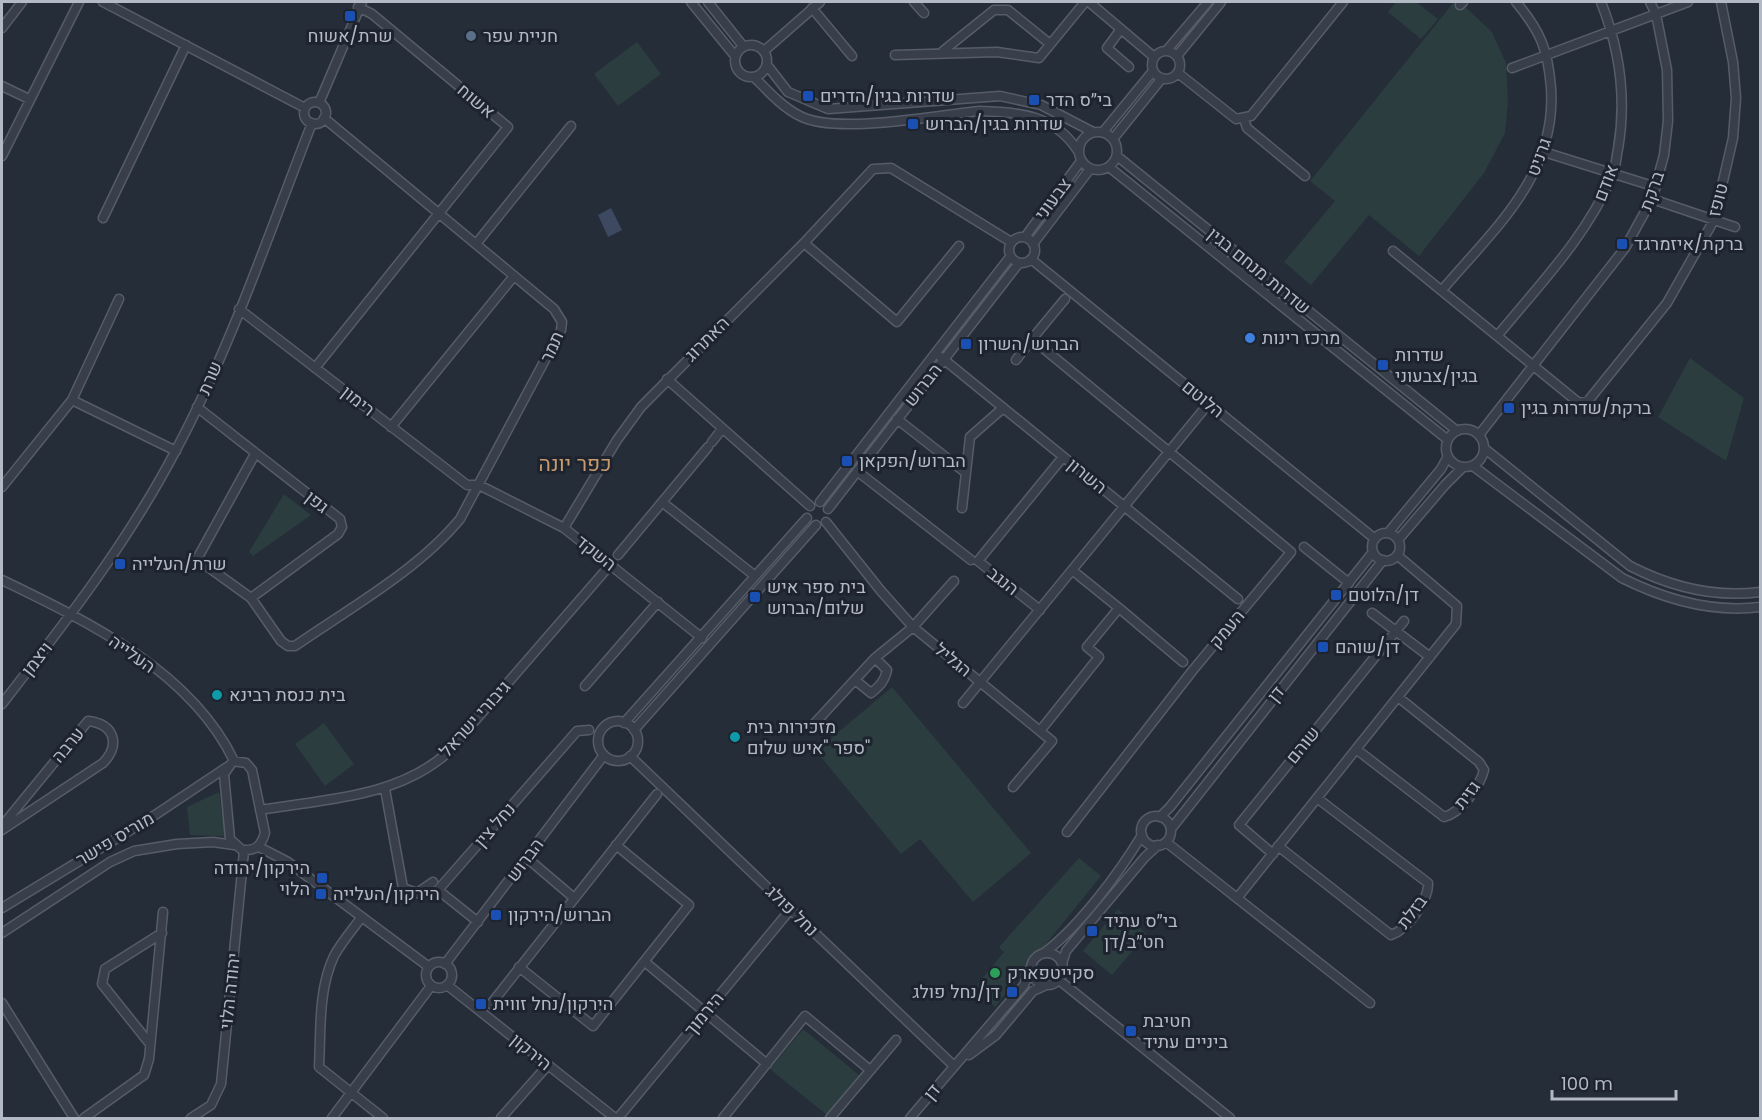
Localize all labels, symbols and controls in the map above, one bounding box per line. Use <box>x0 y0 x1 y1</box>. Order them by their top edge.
marker: שרת/אשוח <box>343 9 357 23</box>
place label: שרת/אשוח <box>307 23 393 48</box>
place label: חניית עפר <box>483 23 558 48</box>
marker: חניית עפר <box>464 29 478 43</box>
street label: אשוח <box>452 78 500 124</box>
place label: שדרות בגין/הדרים <box>820 83 955 108</box>
place label: בי״ס הדר <box>1046 87 1112 112</box>
marker: שדרות בגין/הדרים <box>801 89 815 103</box>
marker: בי״ס הדר <box>1027 93 1041 107</box>
place label: שדרות בגין/הברוש <box>925 111 1063 136</box>
marker: שדרות בגין/הברוש <box>906 117 920 131</box>
street label: גרניט <box>1520 134 1557 179</box>
street label: אודם <box>1587 161 1624 205</box>
street label: ברקת <box>1633 167 1670 214</box>
street label: צבעוני <box>1028 172 1077 225</box>
street label: טופז <box>1701 180 1734 220</box>
street label: שדרות מנחם בגין <box>1202 221 1316 320</box>
place label: ברקת/איזמרגד <box>1634 231 1744 256</box>
marker: ברקת/איזמרגד <box>1615 237 1629 251</box>
street label: האתרוג <box>679 311 735 367</box>
place label: מרכז רינות <box>1262 325 1340 350</box>
street label: תמר <box>534 327 569 366</box>
place label: הברוש/השרון <box>978 331 1079 356</box>
marker: מרכז רינות <box>1243 331 1257 345</box>
marker: הברוש/השרון <box>959 337 973 351</box>
place label: שדרות בגין/צבעוני <box>1395 342 1478 388</box>
street label: שרת <box>191 357 228 399</box>
street label: הברוש <box>898 358 947 411</box>
marker: שדרות בגין/צבעוני <box>1376 358 1390 372</box>
street label: הלוטם <box>1177 374 1230 423</box>
street label: רימון <box>336 380 380 422</box>
place label: ברקת/שדרות בגין <box>1521 395 1652 420</box>
marker: ברקת/שדרות בגין <box>1502 401 1516 415</box>
place label: הברוש/הפקאן <box>859 448 966 473</box>
district label: כפר יונה <box>539 449 611 478</box>
street label: השרון <box>1062 452 1112 499</box>
marker: הברוש/הפקאן <box>840 454 854 468</box>
street label: גפן <box>300 485 334 519</box>
street label: השקד <box>571 529 622 576</box>
place label: שרת/העלייה <box>132 551 227 576</box>
marker: שרת/העלייה <box>113 557 127 571</box>
street label: הנגב <box>982 560 1024 601</box>
place label: בית ספר איש שלום/הברוש <box>767 574 866 620</box>
place label: דן/הלוטם <box>1348 582 1419 607</box>
marker: דן/הלוטם <box>1329 588 1343 602</box>
marker: בית ספר איש שלום/הברוש <box>748 590 762 604</box>
street label: העמק <box>1203 604 1250 653</box>
street label: העלייה <box>104 629 161 679</box>
place label: דן/שוהם <box>1335 634 1400 659</box>
street label: ויצמן <box>15 636 58 681</box>
street label: הגליל <box>929 637 977 682</box>
marker: דן/שוהם <box>1316 640 1330 654</box>
street label: גיבורי ישראל <box>433 675 516 763</box>
street label: דן <box>1261 680 1290 707</box>
place label: בית כנסת רבינא <box>229 682 346 707</box>
marker: בית כנסת רבינא <box>210 688 224 702</box>
place label: מזכירות בית ספר "איש שלום" <box>747 714 870 760</box>
street label: שוהם <box>1280 721 1325 769</box>
street label: ערבה <box>45 722 90 768</box>
marker: מזכירות בית ספר "איש שלום" <box>728 730 742 744</box>
street label: גזית <box>1448 775 1486 814</box>
street label: נחל צין <box>468 797 521 852</box>
street label: מוריס פישר <box>71 805 159 872</box>
street label: הברוש <box>500 833 549 887</box>
place label: הירקון/יהודה הלוי <box>214 855 310 901</box>
marker: הירקון/יהודה הלוי <box>315 871 329 885</box>
street label: נחל פולג <box>761 879 824 942</box>
place label: הירקון/העלייה <box>333 881 440 906</box>
marker: הירקון/העלייה <box>314 887 328 901</box>
street label: בזלת <box>1391 889 1433 934</box>
place label: הברוש/הירקון <box>508 902 612 927</box>
marker: הברוש/הירקון <box>489 908 503 922</box>
place label: בי״ס עתיד חט״ב/דן <box>1104 908 1178 954</box>
marker: בי״ס עתיד חט״ב/דן <box>1085 924 1099 938</box>
street label: יהודה הלוי <box>213 952 246 1030</box>
place label: סקייטפארק <box>1007 960 1094 985</box>
marker: סקייטפארק <box>988 966 1002 980</box>
place label: דן/נחל פולג <box>913 979 1000 1004</box>
marker: דן/נחל פולג <box>1005 985 1019 999</box>
street label: הירמוך <box>678 986 729 1041</box>
place label: הירקון/נחל זווית <box>493 991 613 1016</box>
marker: הירקון/נחל זווית <box>474 997 488 1011</box>
place label: חטיבת ביניים עתיד <box>1143 1008 1229 1054</box>
marker: חטיבת ביניים עתיד <box>1124 1024 1138 1038</box>
street label: הירקון <box>505 1027 557 1076</box>
scale bar <box>1552 1063 1676 1101</box>
text: 100 m <box>1561 1071 1613 1096</box>
street label: דן <box>917 1078 946 1105</box>

